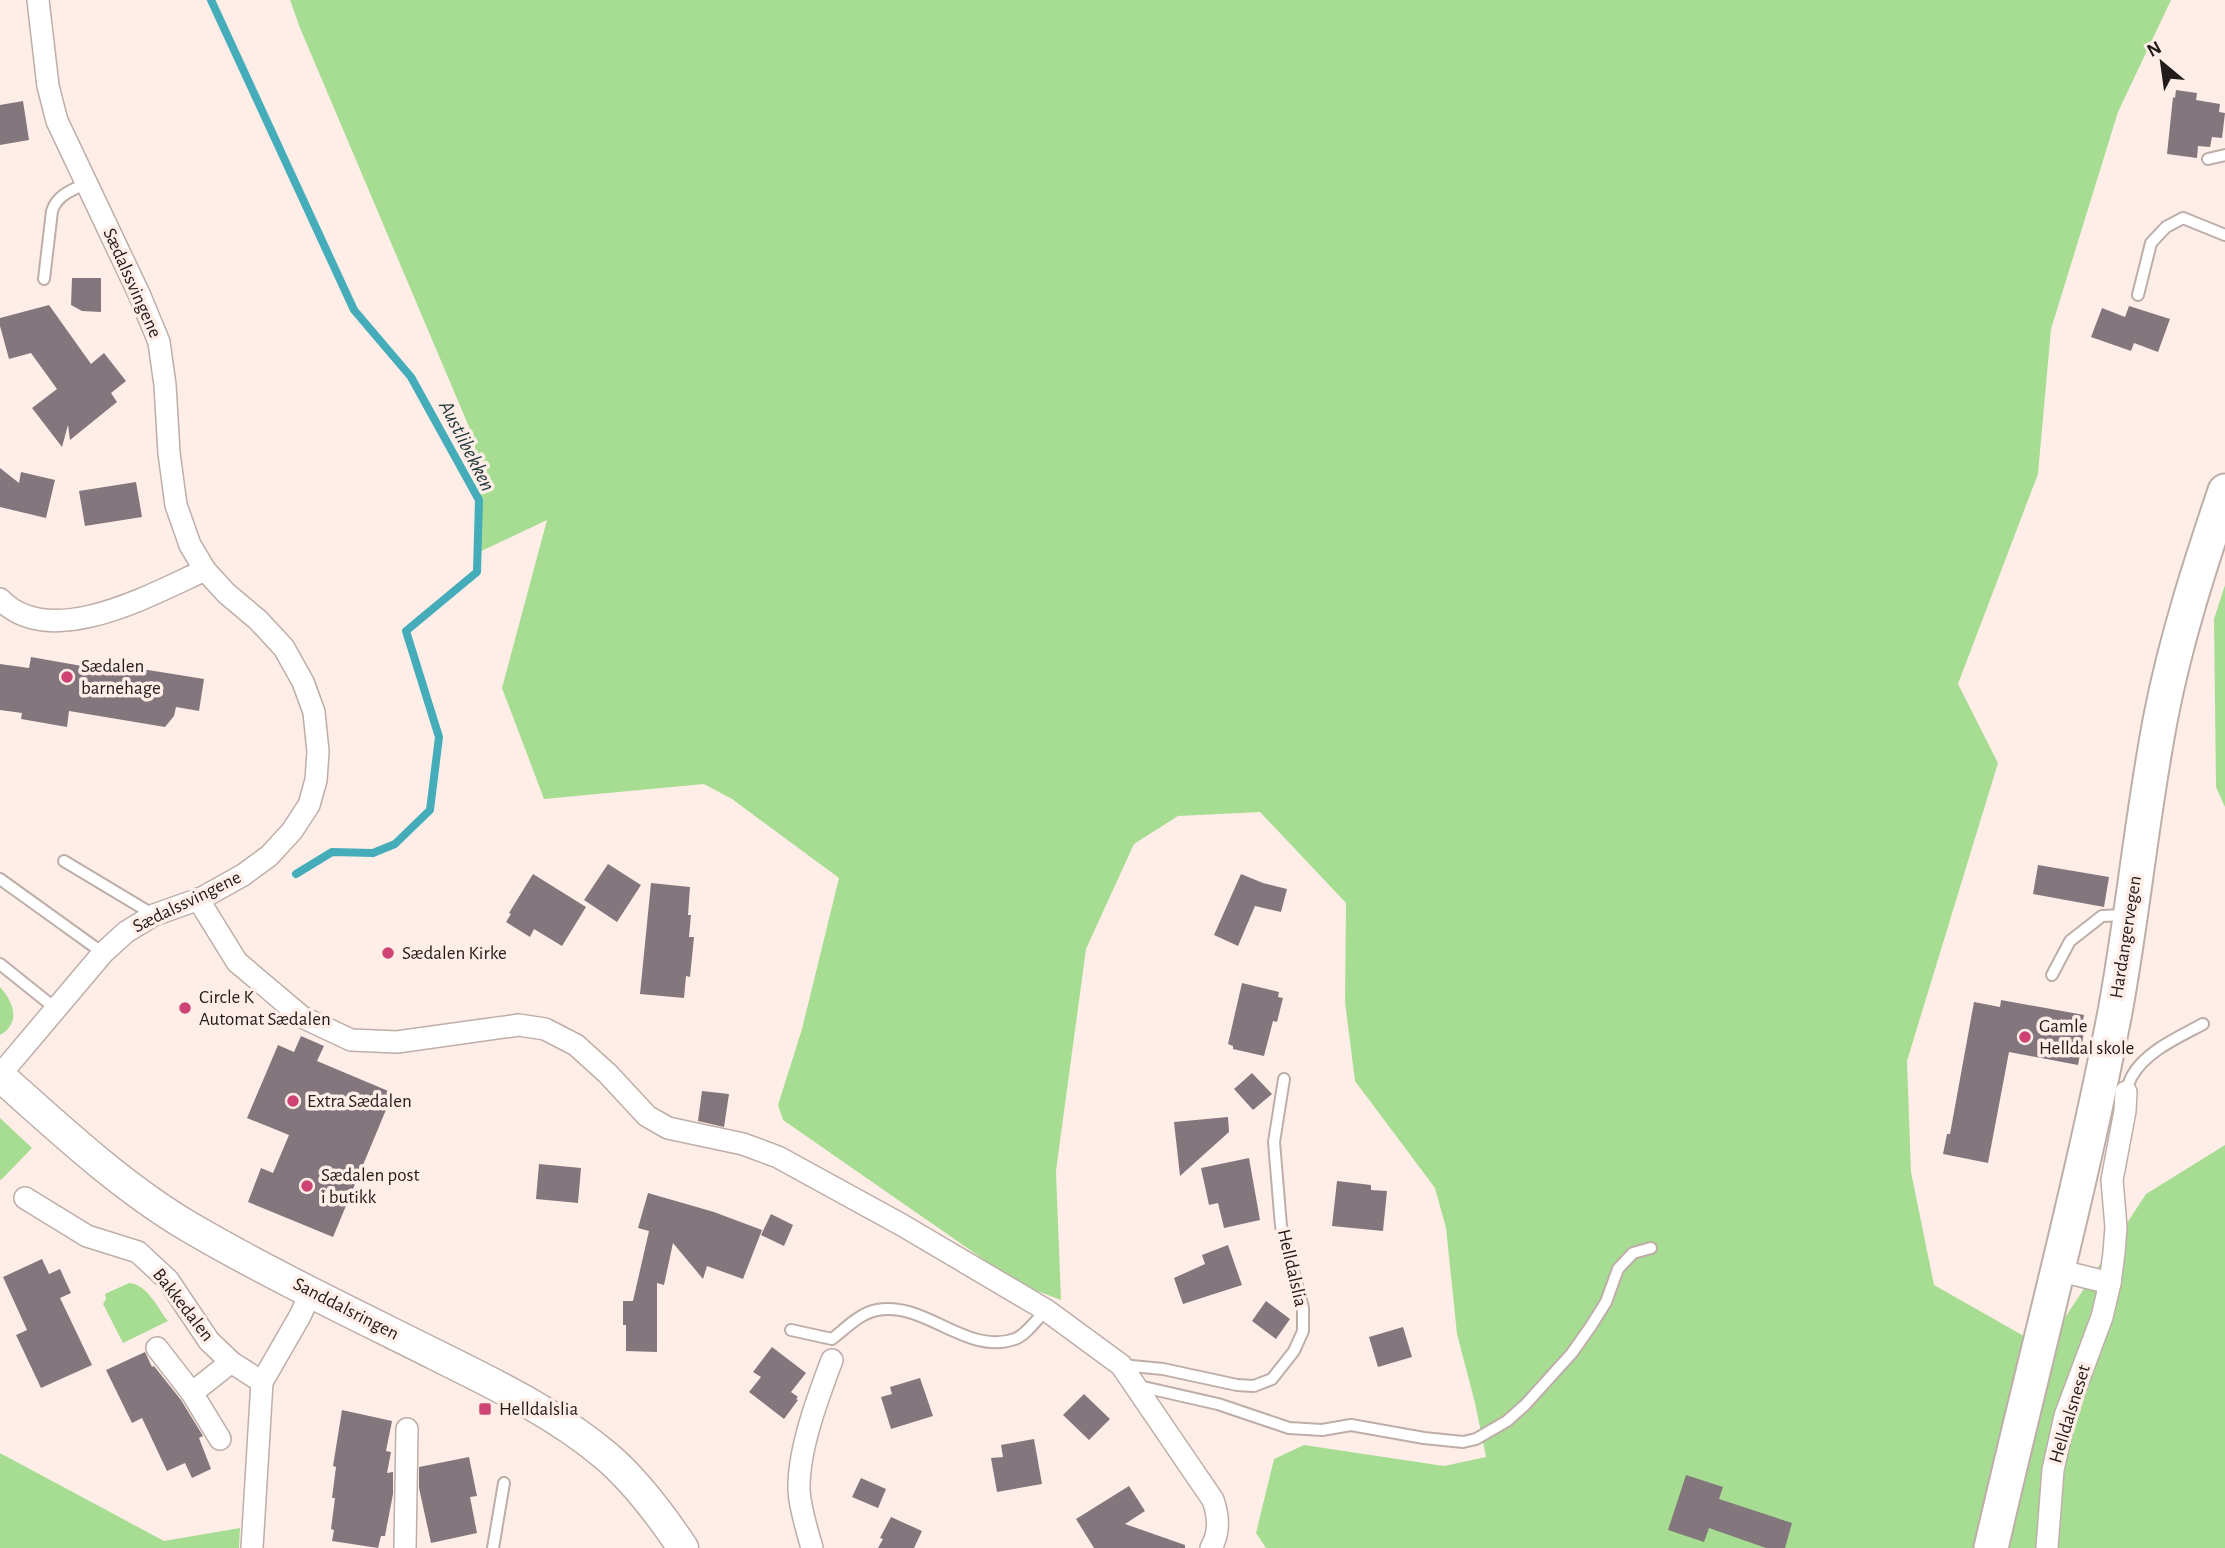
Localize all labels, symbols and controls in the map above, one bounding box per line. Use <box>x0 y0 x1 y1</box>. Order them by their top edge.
north arrow <box>2127 28 2197 98</box>
text: N <box>2144 38 2165 61</box>
street label: Sædalssvingene <box>99 225 165 341</box>
water label: Austlibekken <box>435 396 499 495</box>
place label: Sædalen barnehage <box>81 657 161 698</box>
marker: Sædalen barnehage <box>59 669 75 685</box>
street label: Sædalssvingene <box>130 868 244 936</box>
street label: Hardangervegen <box>2107 874 2145 1000</box>
place label: Sædalen Kirke <box>402 944 507 963</box>
marker: Sædalen Kirke <box>380 945 396 961</box>
place label: Circle K Automat Sædalen <box>199 988 331 1029</box>
marker: Circle K Automat Sædalen <box>177 1000 193 1016</box>
place label: Gamle Helldal skole <box>2039 1017 2134 1058</box>
marker: Gamle Helldal skole <box>2017 1029 2033 1045</box>
place label: Extra Sædalen <box>307 1092 412 1111</box>
marker: Extra Sædalen <box>285 1093 301 1109</box>
place label: Sædalen post i butikk <box>321 1166 420 1207</box>
marker: Sædalen post i butikk <box>299 1178 315 1194</box>
street label: Helldalslia <box>1274 1227 1310 1309</box>
street label: Bakkedalen <box>149 1265 217 1345</box>
street label: Sanddalsringen <box>290 1274 402 1344</box>
street label: Helldalsneset <box>2046 1363 2094 1465</box>
place label: Helldalslia <box>499 1400 578 1419</box>
marker: Helldalslia <box>477 1401 493 1417</box>

